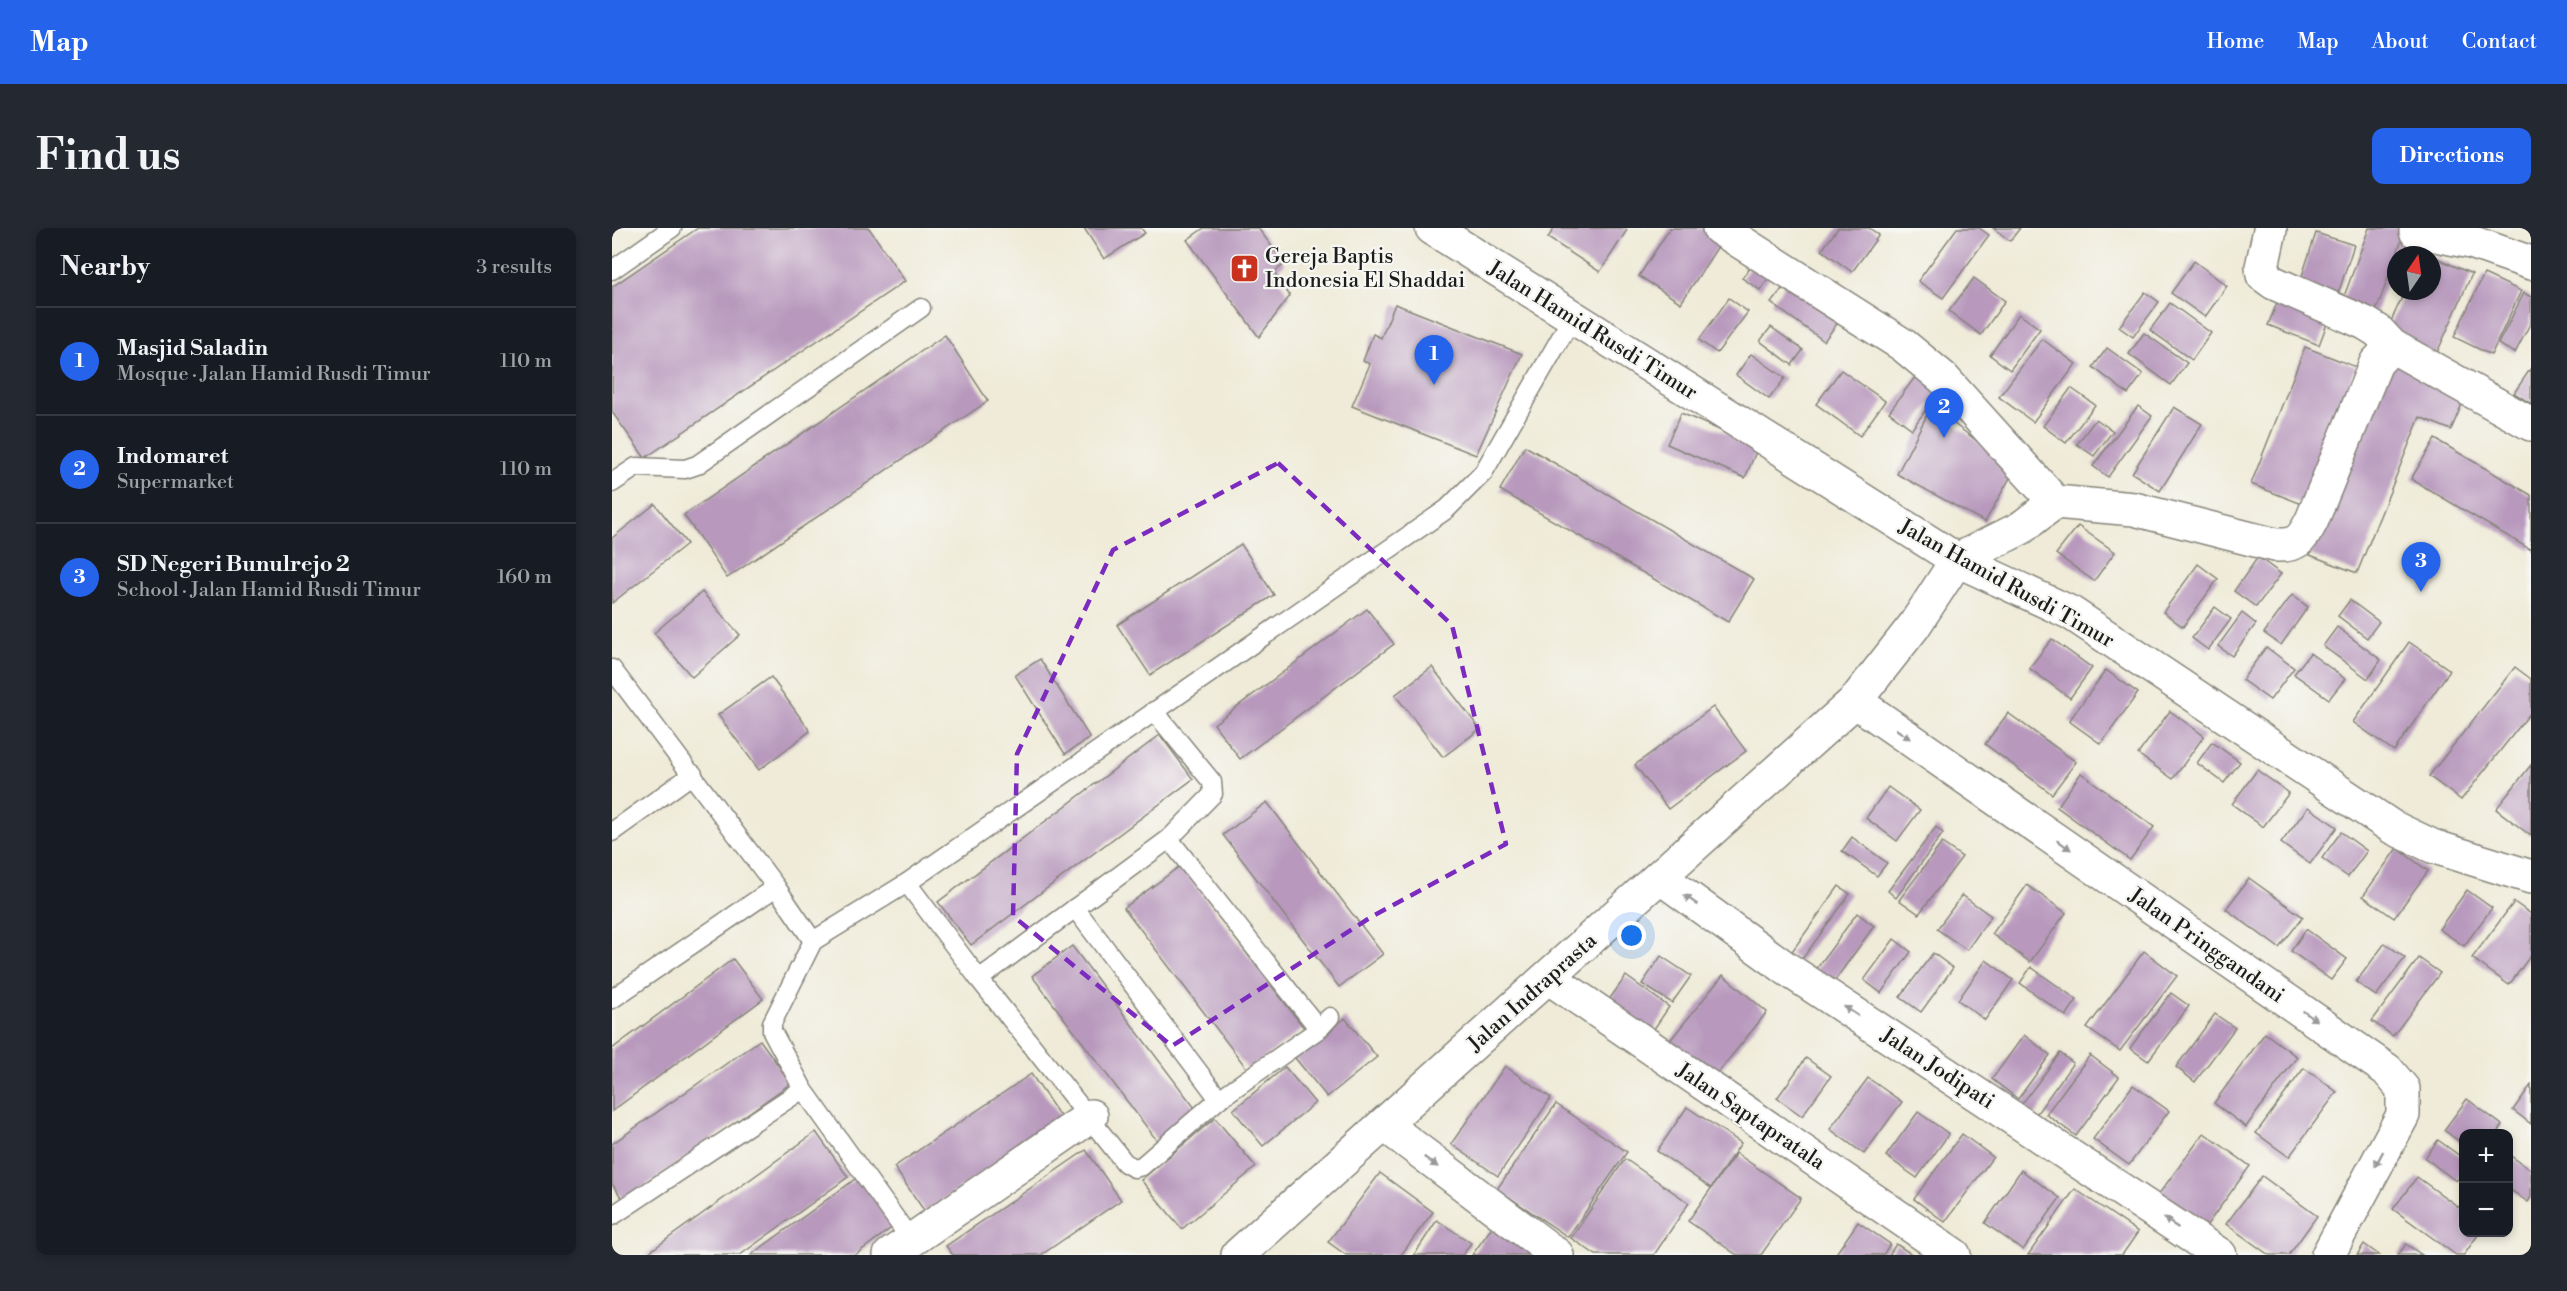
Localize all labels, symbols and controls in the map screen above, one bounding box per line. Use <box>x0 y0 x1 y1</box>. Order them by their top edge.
text: Map <box>30 25 89 60</box>
text: Home <box>2207 29 2264 55</box>
text: Map <box>2297 29 2339 55</box>
text: About <box>2372 29 2429 55</box>
text: Contact <box>2462 29 2537 55</box>
button: Directions <box>2372 128 2531 184</box>
text: Find us <box>36 130 180 183</box>
place label: Gereja Baptis Indonesia El Shaddai <box>1265 244 1465 294</box>
north arrow <box>2387 246 2441 300</box>
text: Nearby <box>60 251 150 283</box>
church icon: Gereja Baptis Indonesia El Shaddai <box>1228 252 1260 284</box>
text: 3 results <box>476 255 552 280</box>
street label: Jalan Hamid Rusdi Timur <box>1482 255 1702 406</box>
text: Masjid Saladin <box>117 335 268 362</box>
pin: 1 <box>1414 336 1454 385</box>
text: 1 <box>75 349 84 374</box>
text: 110 m <box>500 349 552 374</box>
text: Mosque · Jalan Hamid Rusdi Timur <box>117 362 431 387</box>
pin: 2 <box>1924 388 1964 438</box>
text: Indomaret <box>117 443 228 470</box>
text: 2 <box>73 457 86 482</box>
text: 110 m <box>500 457 552 482</box>
text: Supermarket <box>117 470 234 495</box>
street label: Jalan Hamid Rusdi Timur <box>1893 513 2119 654</box>
pin: 3 <box>2402 542 2440 592</box>
text: SD Negeri Bunulrejo 2 <box>117 551 350 578</box>
text: 3 <box>73 565 86 590</box>
text: 160 m <box>497 565 552 590</box>
text: School · Jalan Hamid Rusdi Timur <box>117 578 421 603</box>
one-way arrow <box>1895 728 1911 740</box>
one-way arrow <box>2055 839 2071 851</box>
street label: Jalan Pringgandani <box>2123 882 2289 1009</box>
one-way arrow <box>1684 894 1699 906</box>
your location <box>1617 921 1646 950</box>
street label: Jalan Indraprasta <box>1462 928 1603 1058</box>
one-way arrow <box>1843 1006 1859 1017</box>
one-way arrow <box>2302 1010 2318 1021</box>
street label: Jalan Jodipati <box>1875 1022 1999 1115</box>
street label: Jalan Saptapratala <box>1670 1057 1830 1176</box>
map controls <box>2459 1129 2513 1237</box>
button: + <box>2459 1129 2513 1183</box>
one-way arrow <box>2374 1151 2384 1168</box>
one-way arrow <box>1422 1156 1438 1168</box>
button: − <box>2459 1183 2513 1237</box>
one-way arrow <box>2163 1217 2180 1228</box>

